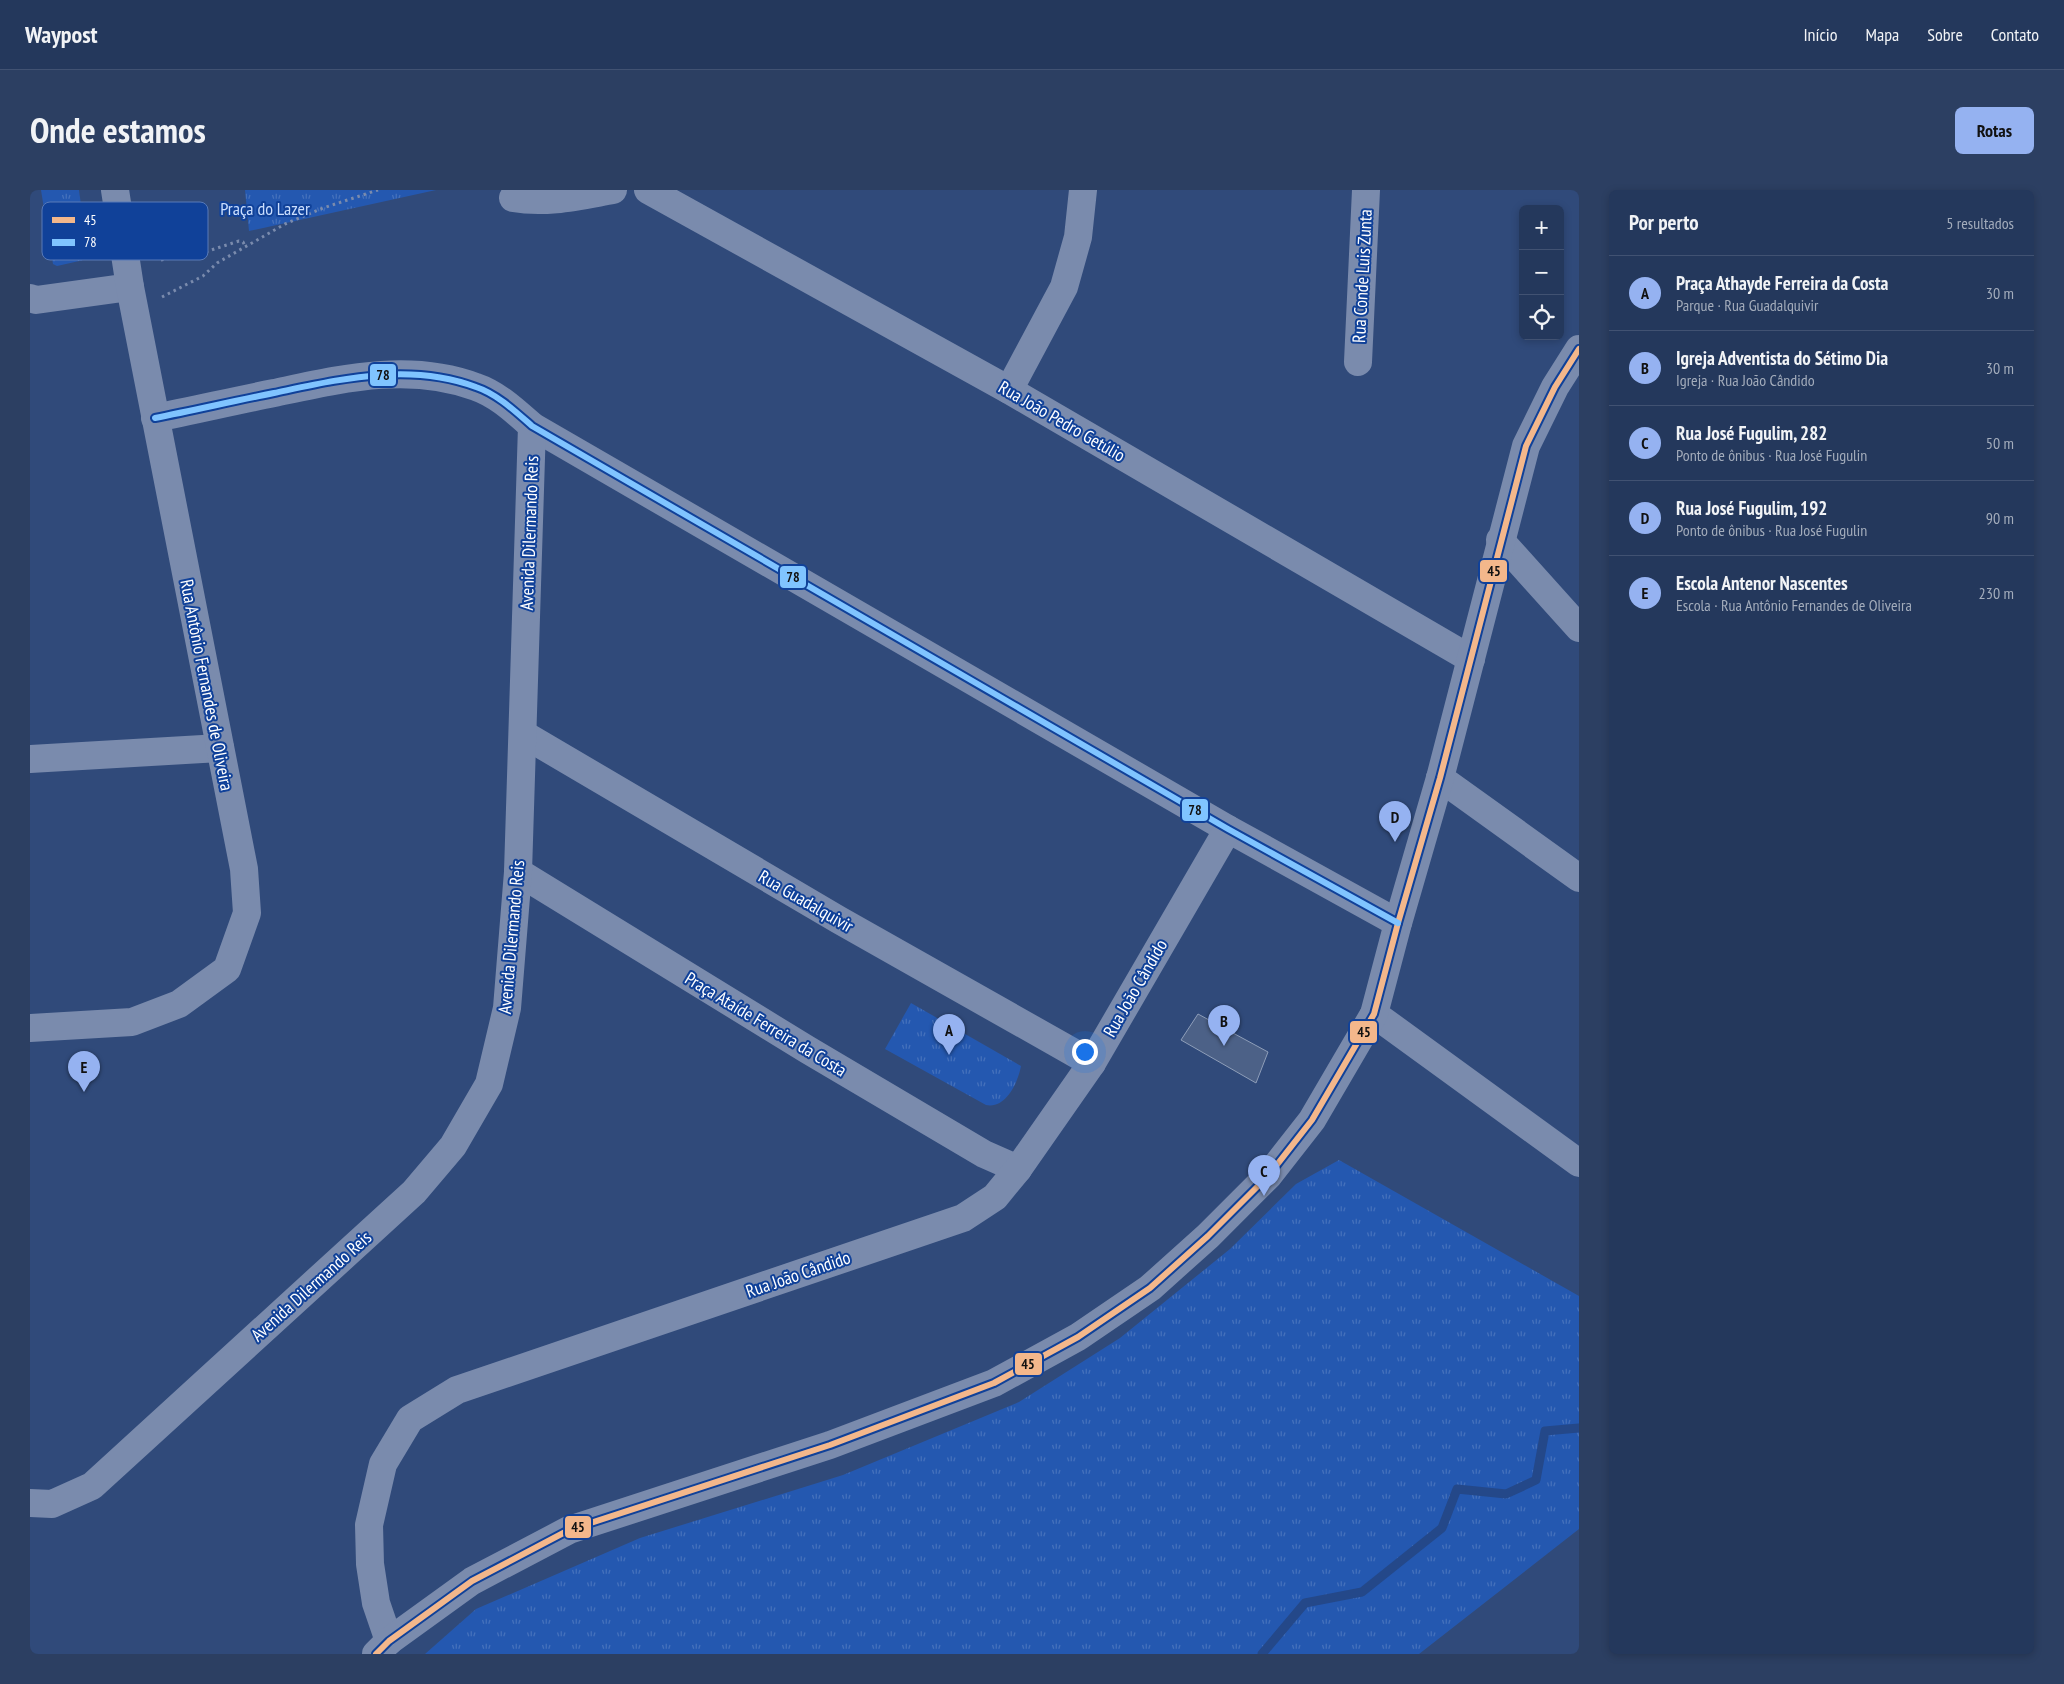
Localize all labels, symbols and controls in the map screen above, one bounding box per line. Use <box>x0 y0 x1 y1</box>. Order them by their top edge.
text: Waypost <box>25 19 98 50</box>
text: Início <box>1803 23 1837 46</box>
text: Mapa <box>1865 23 1899 46</box>
text: Sobre <box>1927 23 1963 46</box>
text: Contato <box>1991 23 2039 46</box>
text: Onde estamos <box>30 107 206 153</box>
button: Rotas <box>1955 107 2034 154</box>
park label: Praça do Lazer <box>220 197 310 220</box>
legend <box>42 202 208 260</box>
map controls <box>1519 205 1564 340</box>
button: + <box>1519 205 1564 250</box>
street label: Rua Conde Luis Zunta <box>1347 209 1377 343</box>
text: Por perto <box>1629 209 1699 236</box>
text: 45 <box>84 211 97 229</box>
text: 5 resultados <box>1946 213 2014 233</box>
text: 78 <box>84 233 97 251</box>
button: − <box>1519 250 1564 295</box>
text: Praça Athayde Ferreira da Costa <box>1676 271 1888 295</box>
text: A <box>1641 283 1649 303</box>
text: 30 m <box>1986 283 2014 303</box>
button: locate <box>1519 295 1564 340</box>
text: Parque · Rua Guadalquivir <box>1676 295 1818 315</box>
text: Igreja Adventista do Sétimo Dia <box>1676 346 1888 370</box>
text: B <box>1641 358 1649 378</box>
text: 30 m <box>1986 358 2014 378</box>
line badge: 78 <box>369 363 397 387</box>
text: 78 <box>376 366 390 384</box>
text: Igreja · Rua João Cândido <box>1676 370 1815 390</box>
street label: Rua João Pedro Getúlio <box>994 375 1130 467</box>
text: Rua José Fugulim, 282 <box>1676 421 1827 445</box>
text: C <box>1641 433 1649 453</box>
text: 50 m <box>1986 433 2014 453</box>
text: Ponto de ônibus · Rua José Fugulin <box>1676 445 1867 465</box>
street label: Avenida Dilermando Reis <box>515 455 543 611</box>
text: Rua José Fugulim, 192 <box>1676 496 1827 520</box>
text: D <box>1641 508 1649 528</box>
text: 90 m <box>1986 508 2014 528</box>
text: Ponto de ônibus · Rua José Fugulin <box>1676 520 1867 540</box>
line badge: 45 <box>1479 559 1508 583</box>
text: 45 <box>1487 562 1501 580</box>
line badge: 78 <box>779 565 807 589</box>
text: 78 <box>786 568 800 586</box>
text: Escola Antenor Nascentes <box>1676 571 1848 595</box>
street label: Rua Antônio Fernandes de Oliveira <box>175 577 239 793</box>
text: E <box>1642 583 1648 603</box>
text: 230 m <box>1979 583 2014 603</box>
text: Escola · Rua Antônio Fernandes de Oliveira <box>1676 595 1912 615</box>
line badge: 78 <box>1181 798 1209 822</box>
text: 78 <box>1188 801 1202 819</box>
pin: D <box>1379 801 1411 842</box>
street label: Avenida Dilermando Reis <box>493 859 529 1015</box>
street label: Rua Guadalquivir <box>754 865 858 937</box>
street label: Rua João Cândido <box>1098 935 1172 1041</box>
street label: Praça Ataíde Ferreira da Costa <box>681 967 851 1081</box>
pin: B <box>1208 1005 1240 1046</box>
pin: A <box>933 1014 965 1055</box>
line badge: 45 <box>1349 1020 1378 1044</box>
text: 45 <box>1357 1023 1371 1041</box>
your location <box>1072 1039 1098 1065</box>
pin: E <box>68 1051 100 1092</box>
pin: C <box>1248 1155 1280 1196</box>
street label: Avenida Dilermando Reis <box>246 1226 376 1346</box>
street label: Rua João Cândido <box>743 1245 853 1303</box>
line badge: 45 <box>1014 1352 1043 1376</box>
text: 45 <box>1021 1355 1035 1373</box>
line badge: 45 <box>564 1515 592 1539</box>
text: 45 <box>571 1518 585 1536</box>

